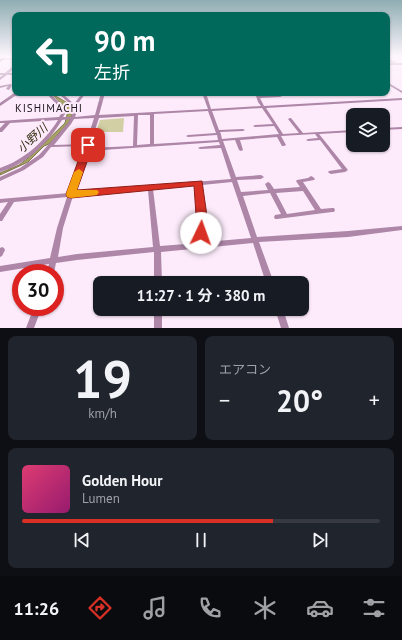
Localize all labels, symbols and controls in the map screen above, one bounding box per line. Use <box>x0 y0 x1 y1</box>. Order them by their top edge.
text: 90 m <box>94 22 155 59</box>
icon: left <box>28 28 80 80</box>
text: 左折 <box>94 61 130 84</box>
district label: KISHIMACHI <box>15 101 83 115</box>
map controls <box>346 108 390 152</box>
button: layers <box>346 108 390 152</box>
water label: 小野川 <box>14 119 52 156</box>
pin <box>71 128 105 162</box>
icon: arrive <box>77 134 99 156</box>
position arrow <box>180 212 222 254</box>
speed limit sign: 30 <box>12 264 64 316</box>
text: 11:27 · 1 分 · 380 m <box>137 286 265 305</box>
text: 19 <box>73 345 132 412</box>
text: エアコン <box>219 361 271 378</box>
text: 20° <box>276 381 323 420</box>
text: − <box>219 386 230 414</box>
text: + <box>369 386 380 414</box>
text: km/h <box>88 405 117 422</box>
text: Golden Hour <box>82 471 162 490</box>
text: Lumen <box>82 490 120 507</box>
icon: previous <box>71 529 93 551</box>
icon: pause <box>190 529 212 551</box>
icon: next <box>309 529 331 551</box>
icon: directions <box>86 594 114 622</box>
icon: music <box>141 594 169 622</box>
icon: phone <box>196 594 224 622</box>
icon: climate <box>251 594 279 622</box>
icon: car <box>306 594 334 622</box>
icon: filters <box>360 594 388 622</box>
text: 11:26 <box>13 597 59 620</box>

